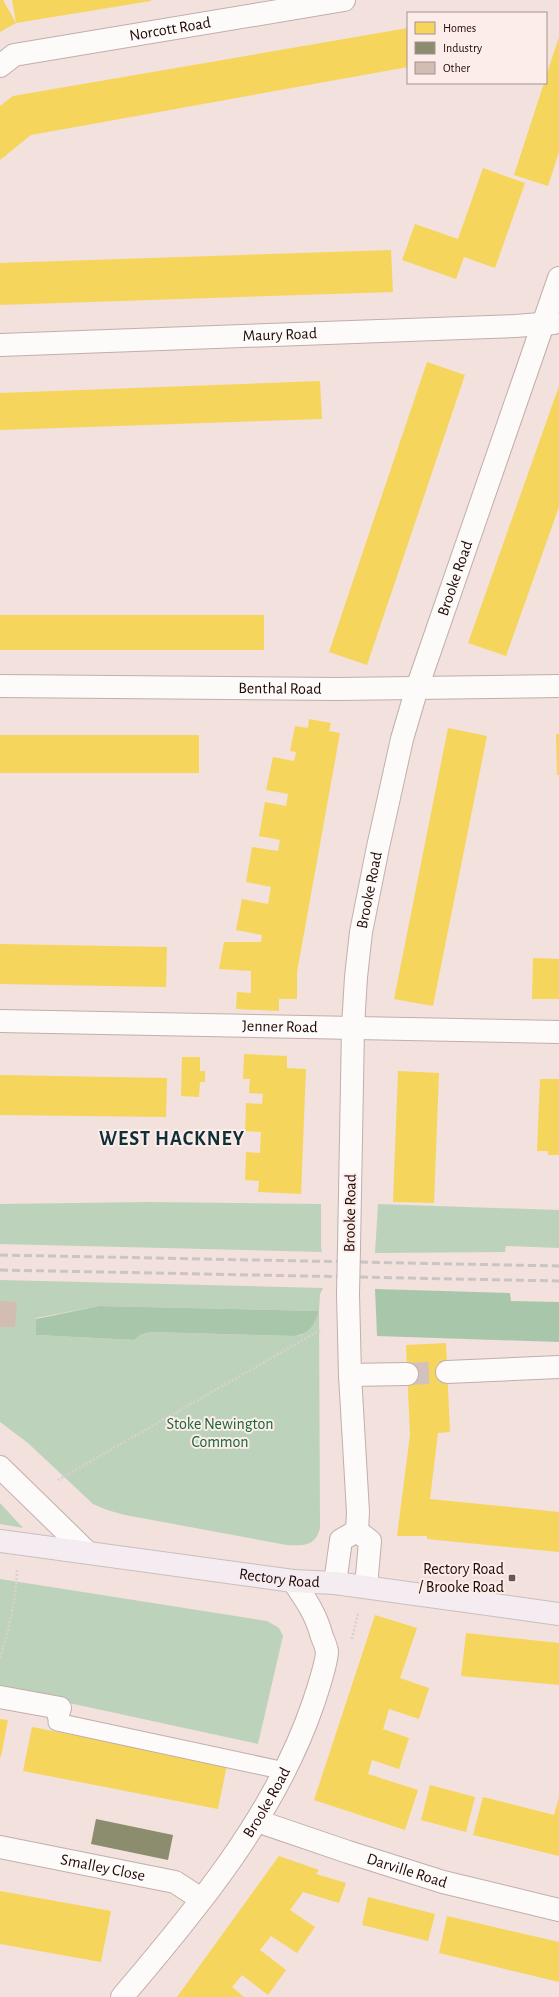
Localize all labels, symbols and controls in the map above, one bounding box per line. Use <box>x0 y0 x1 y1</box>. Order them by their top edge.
legend <box>407 12 547 84</box>
street label: Norcott Road <box>128 14 212 44</box>
text: Homes <box>443 22 476 34</box>
text: Industry <box>443 42 482 55</box>
text: Other <box>443 62 470 74</box>
street label: Maury Road <box>242 325 317 344</box>
street label: Brooke Road <box>435 539 475 618</box>
street label: Benthal Road <box>238 680 322 697</box>
street label: Brooke Road <box>354 850 385 930</box>
street label: Jenner Road <box>242 1018 318 1035</box>
district label: WEST HACKNEY <box>99 1129 245 1149</box>
street label: Brooke Road <box>341 1174 359 1252</box>
park label: Stoke Newington Common <box>167 1416 273 1450</box>
place label: Rectory Road / Brooke Road <box>419 1561 504 1595</box>
street label: Rectory Road <box>238 1566 320 1590</box>
marker: Rectory Road / Brooke Road <box>507 1573 517 1583</box>
street label: Brooke Road <box>240 1765 293 1840</box>
street label: Darville Road <box>365 1850 449 1891</box>
street label: Smalley Close <box>59 1851 147 1884</box>

